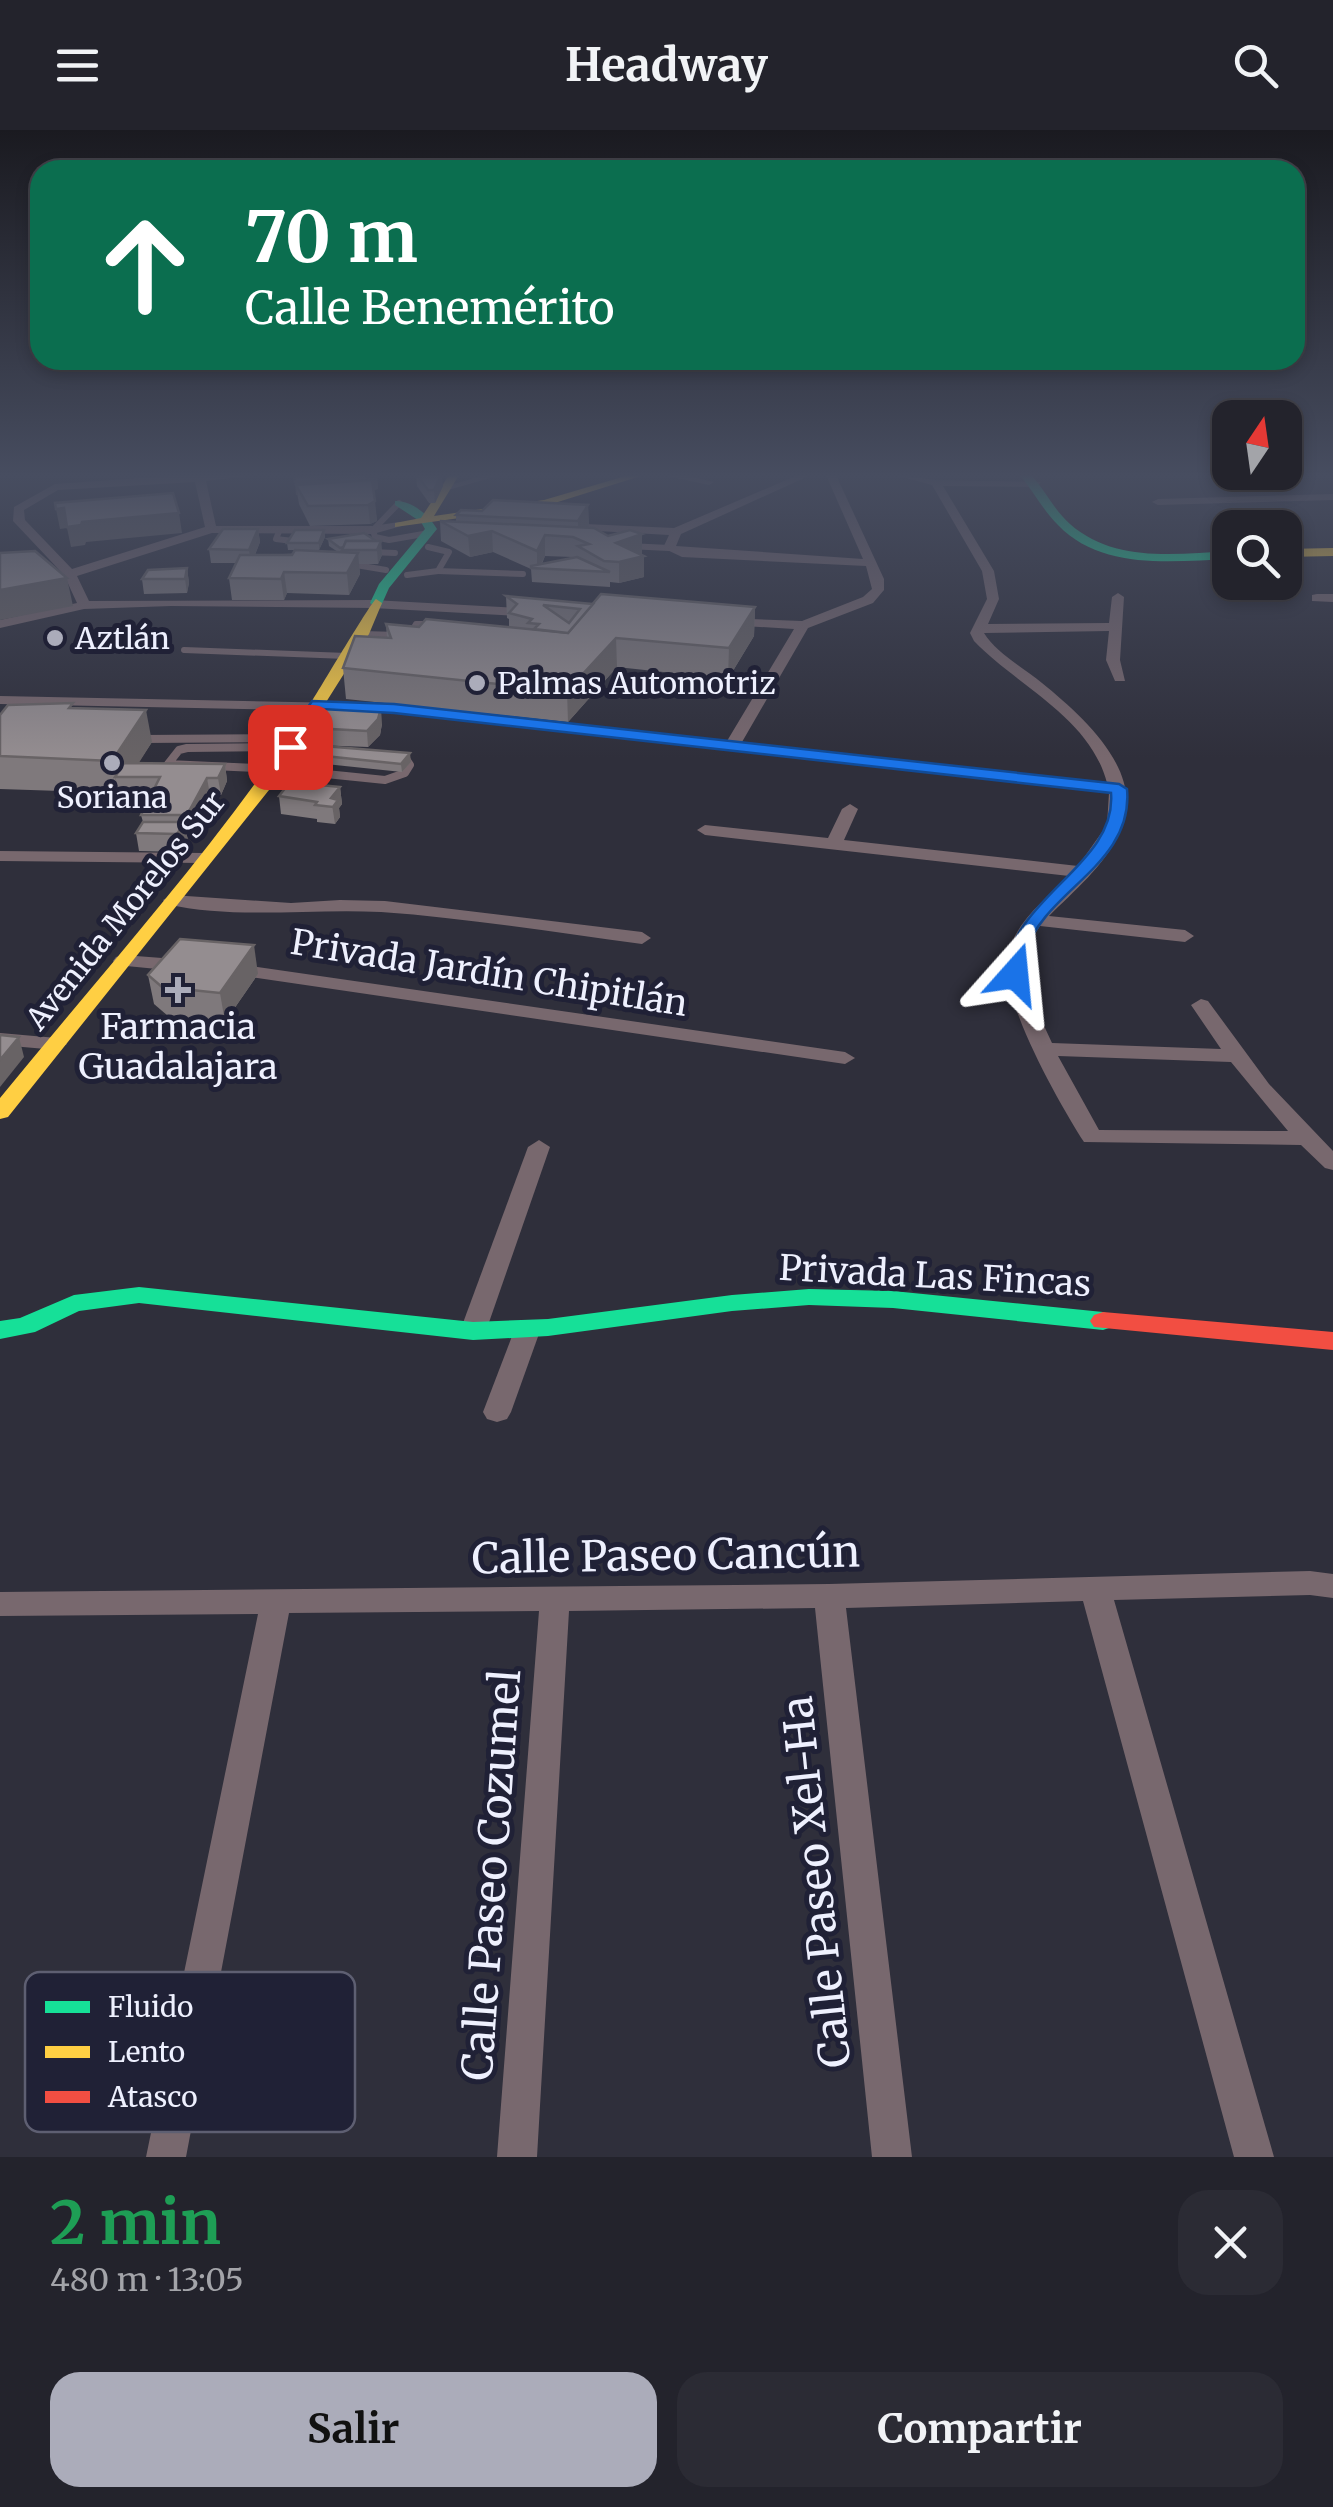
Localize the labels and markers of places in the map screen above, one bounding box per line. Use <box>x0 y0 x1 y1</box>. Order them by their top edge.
place label: Aztlán <box>74 619 170 657</box>
marker: Aztlán <box>44 627 66 649</box>
place label: Palmas Automotriz <box>497 664 776 702</box>
marker: Palmas Automotriz <box>466 672 488 694</box>
pin <box>248 705 333 790</box>
marker: Soriana <box>101 752 123 774</box>
place label: Soriana <box>57 778 167 816</box>
marker: Farmacia Guadalajara <box>167 979 189 1001</box>
place label: Farmacia Guadalajara <box>78 1005 278 1089</box>

